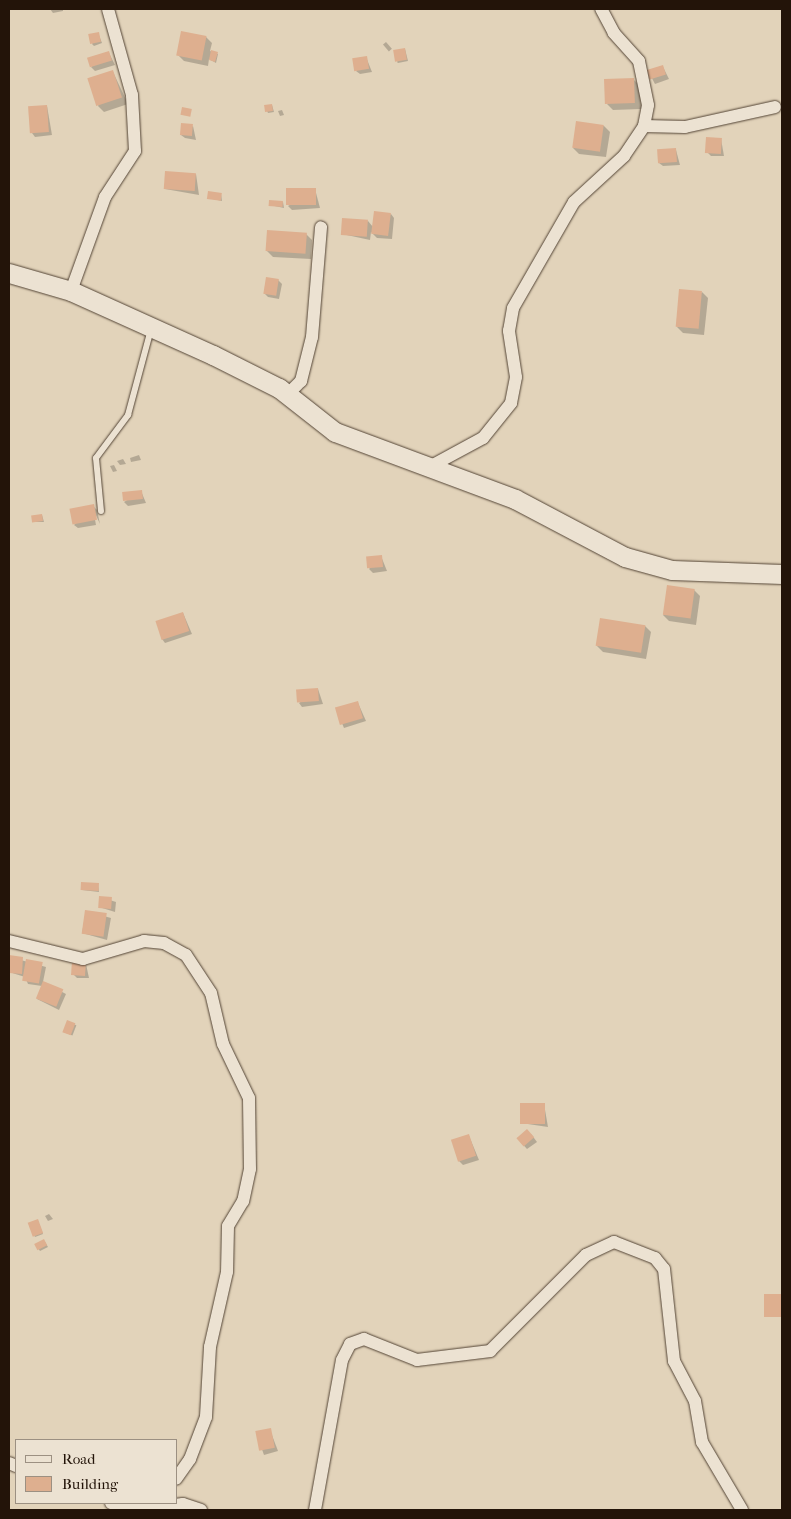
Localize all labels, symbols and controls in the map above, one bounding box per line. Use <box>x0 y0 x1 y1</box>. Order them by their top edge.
legend <box>15 1439 178 1504</box>
text: Road <box>62 1450 95 1468</box>
text: Building <box>62 1475 118 1493</box>

